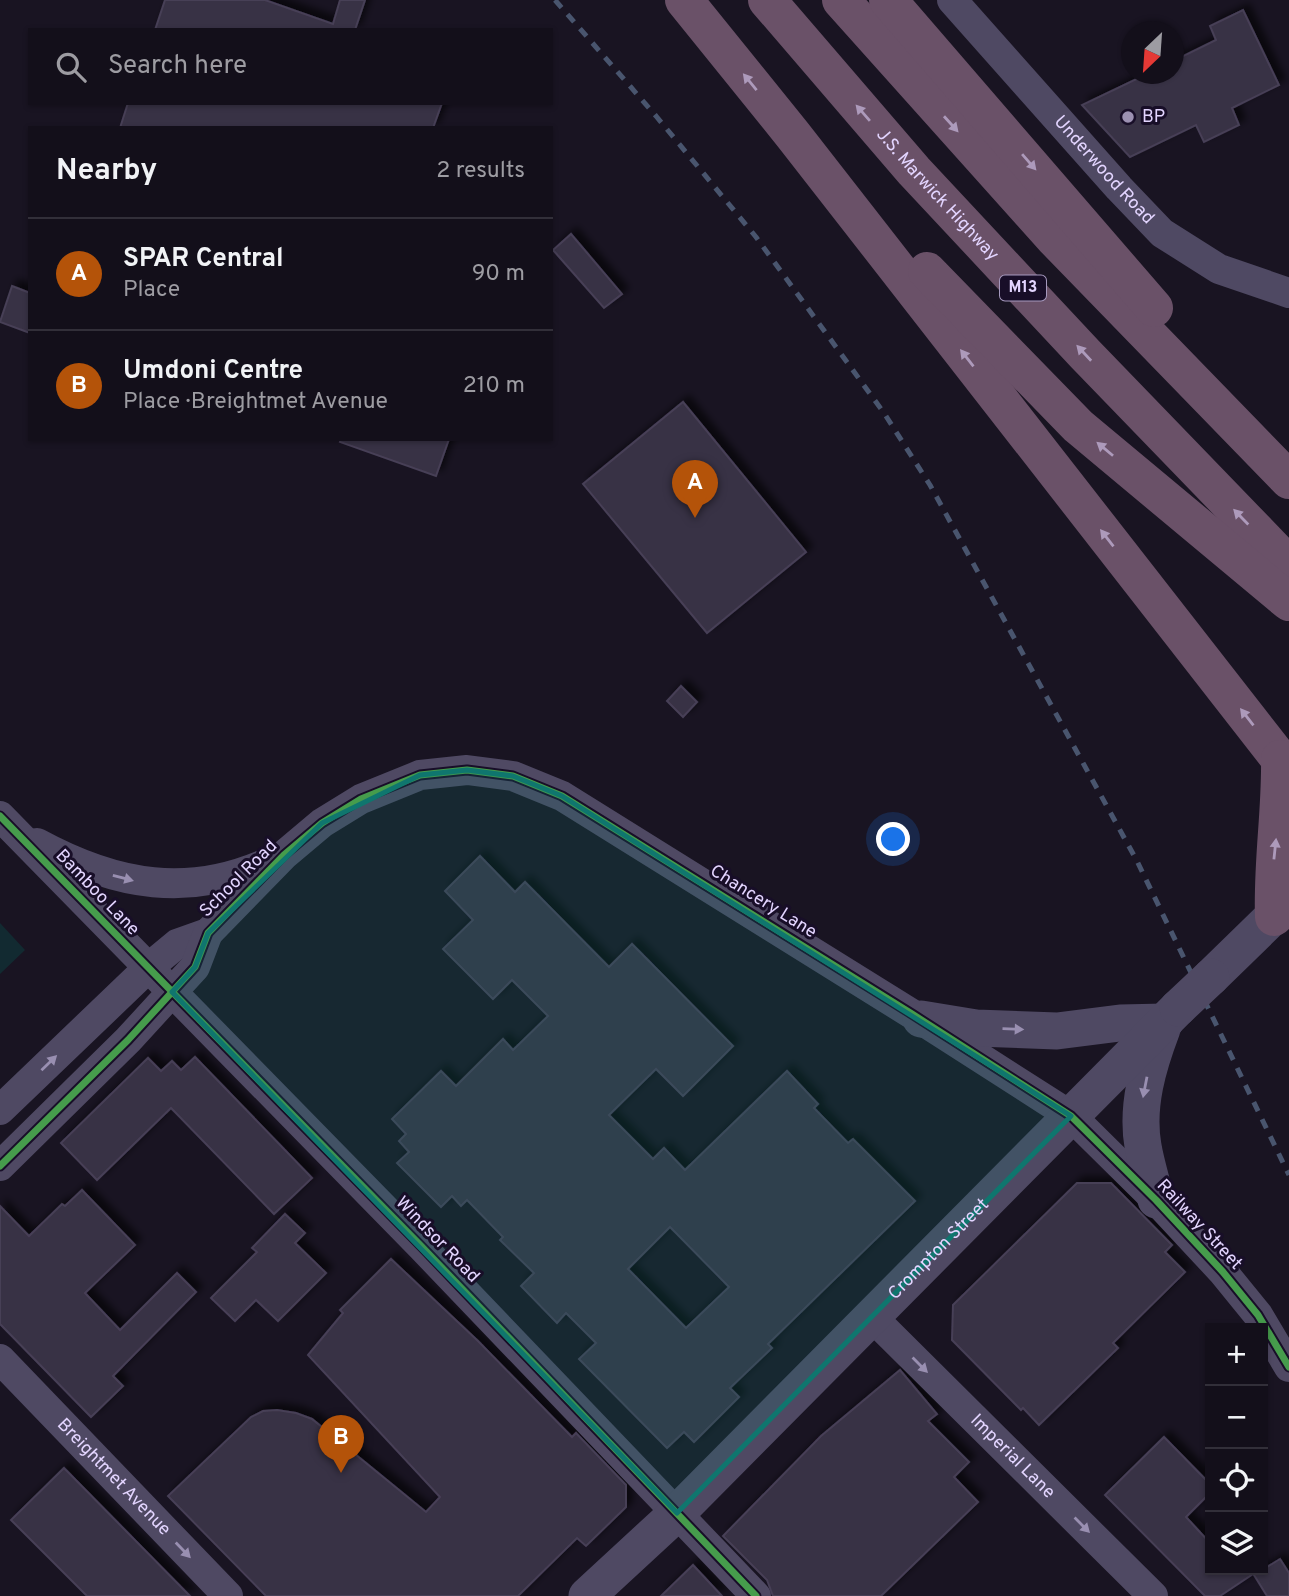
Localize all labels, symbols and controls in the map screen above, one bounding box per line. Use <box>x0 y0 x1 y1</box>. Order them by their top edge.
north arrow <box>1121 21 1184 84</box>
search box <box>28 28 553 105</box>
icon: search <box>52 48 90 86</box>
text: Search here <box>108 50 247 83</box>
one-way arrow <box>743 73 758 90</box>
one-way arrow <box>855 104 871 122</box>
place label: BP <box>1142 106 1165 129</box>
marker: BP <box>1120 109 1136 125</box>
street label: Underwood Road <box>1049 111 1159 229</box>
one-way arrow <box>943 115 959 133</box>
street label: J.S. Marwick Highway <box>871 124 1004 266</box>
text: Nearby <box>56 153 157 190</box>
one-way arrow <box>1021 154 1036 171</box>
text: 2 results <box>436 157 525 186</box>
text: SPAR Central <box>123 243 284 276</box>
text: A <box>71 260 87 289</box>
text: 90 m <box>472 260 525 289</box>
text: Place <box>123 276 180 305</box>
road number: M13 <box>1000 276 1046 300</box>
one-way arrow <box>1076 345 1092 362</box>
one-way arrow <box>961 349 975 367</box>
text: Umdoni Centre <box>123 355 303 388</box>
text: B <box>71 372 87 401</box>
text: 210 m <box>463 372 525 401</box>
text: Place · Breightmet Avenue <box>123 388 388 417</box>
one-way arrow <box>1096 442 1113 457</box>
pin: A <box>672 460 718 518</box>
one-way arrow <box>1233 509 1249 526</box>
one-way arrow <box>1100 529 1115 547</box>
one-way arrow <box>1241 708 1255 726</box>
your location <box>876 822 910 856</box>
street label: School Road <box>195 835 283 923</box>
one-way arrow <box>1270 837 1281 859</box>
street label: Bamboo Lane <box>50 845 144 941</box>
street label: Chancery Lane <box>705 860 821 944</box>
one-way arrow <box>112 873 133 883</box>
one-way arrow <box>1002 1023 1024 1035</box>
one-way arrow <box>40 1055 57 1071</box>
one-way arrow <box>1139 1076 1150 1098</box>
street label: Railway Street <box>1151 1175 1247 1275</box>
street label: Windsor Road <box>390 1192 484 1288</box>
street label: Crompton Street <box>883 1193 994 1305</box>
map controls <box>1205 1323 1268 1575</box>
button: + <box>1205 1323 1268 1386</box>
one-way arrow <box>912 1357 928 1373</box>
button: − <box>1205 1386 1268 1449</box>
street label: Imperial Lane <box>965 1409 1060 1504</box>
street label: Breightmet Avenue <box>52 1414 175 1541</box>
pin: B <box>318 1415 364 1473</box>
button: locate <box>1205 1449 1268 1512</box>
button: layers <box>1205 1512 1268 1575</box>
one-way arrow <box>1073 1517 1090 1534</box>
one-way arrow <box>174 1541 191 1558</box>

